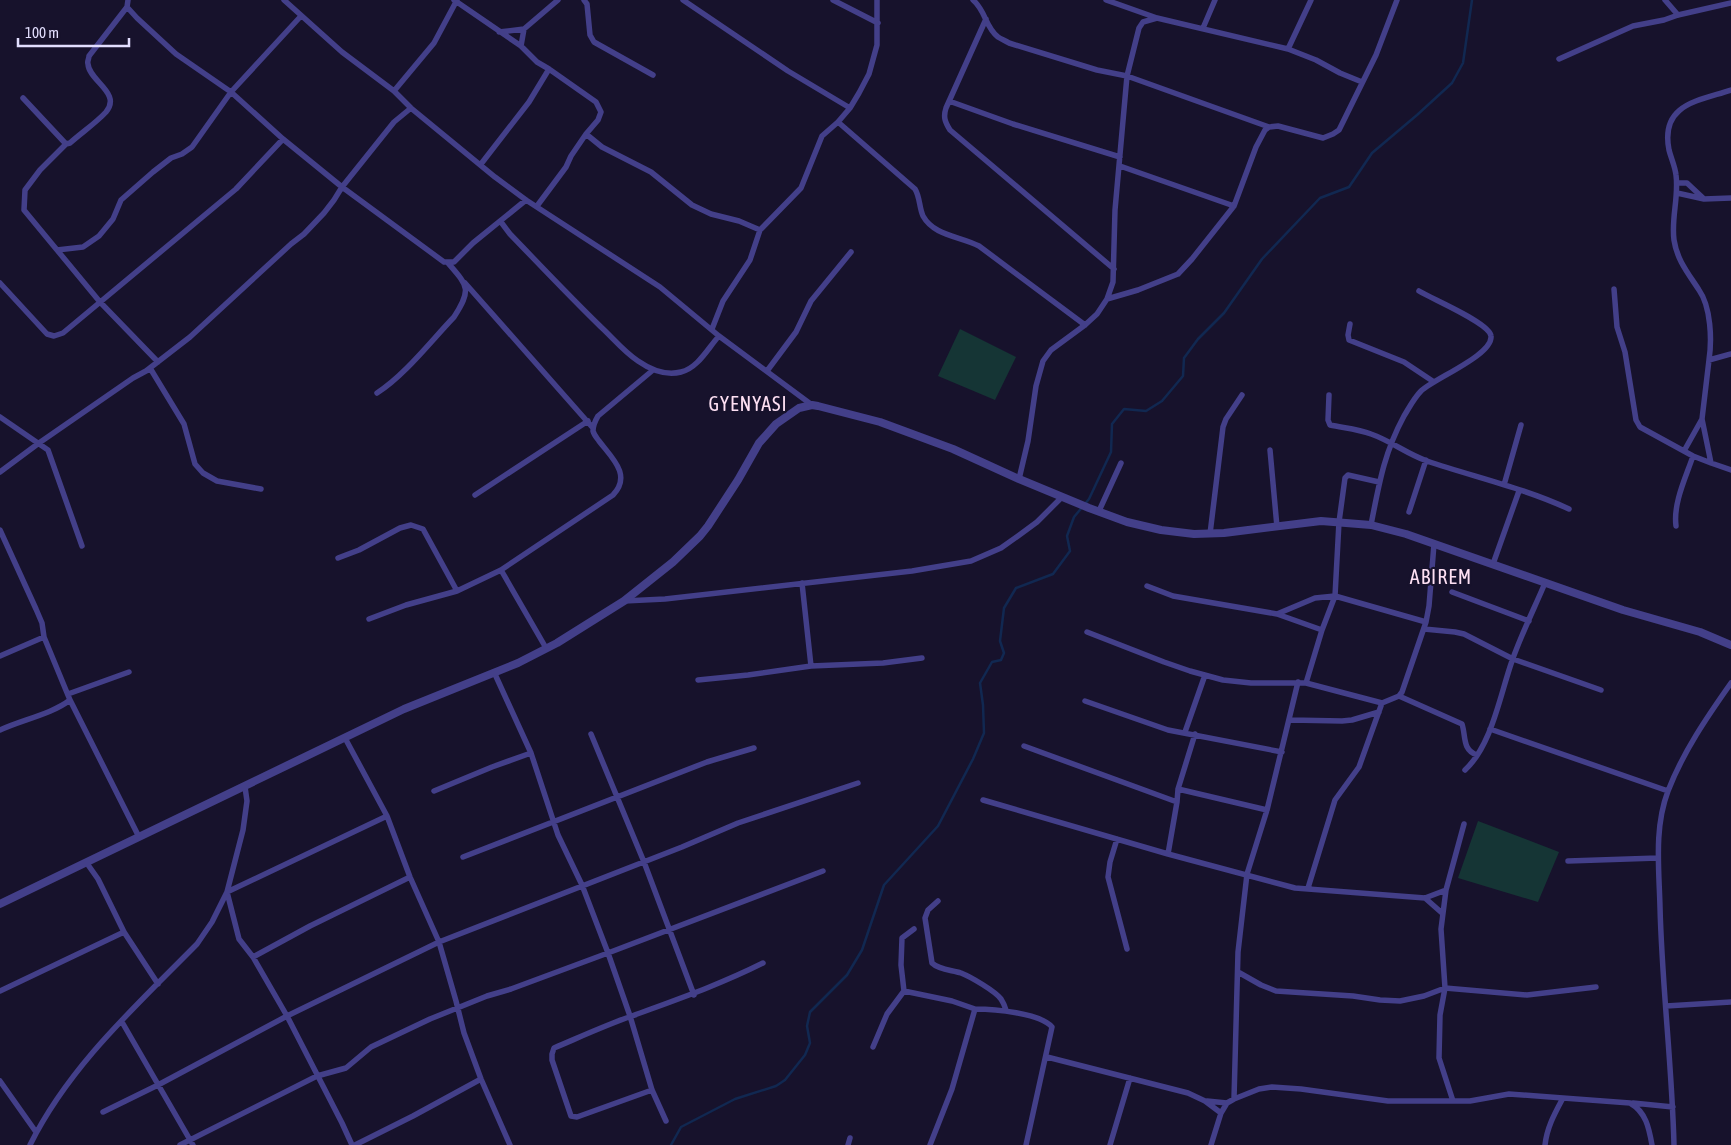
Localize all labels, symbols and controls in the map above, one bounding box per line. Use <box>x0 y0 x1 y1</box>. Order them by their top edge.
scale bar <box>18 15 129 47</box>
text: 100 m <box>25 24 59 41</box>
district label: GYENYASI <box>708 392 788 415</box>
district label: ABIREM <box>1410 565 1472 588</box>

